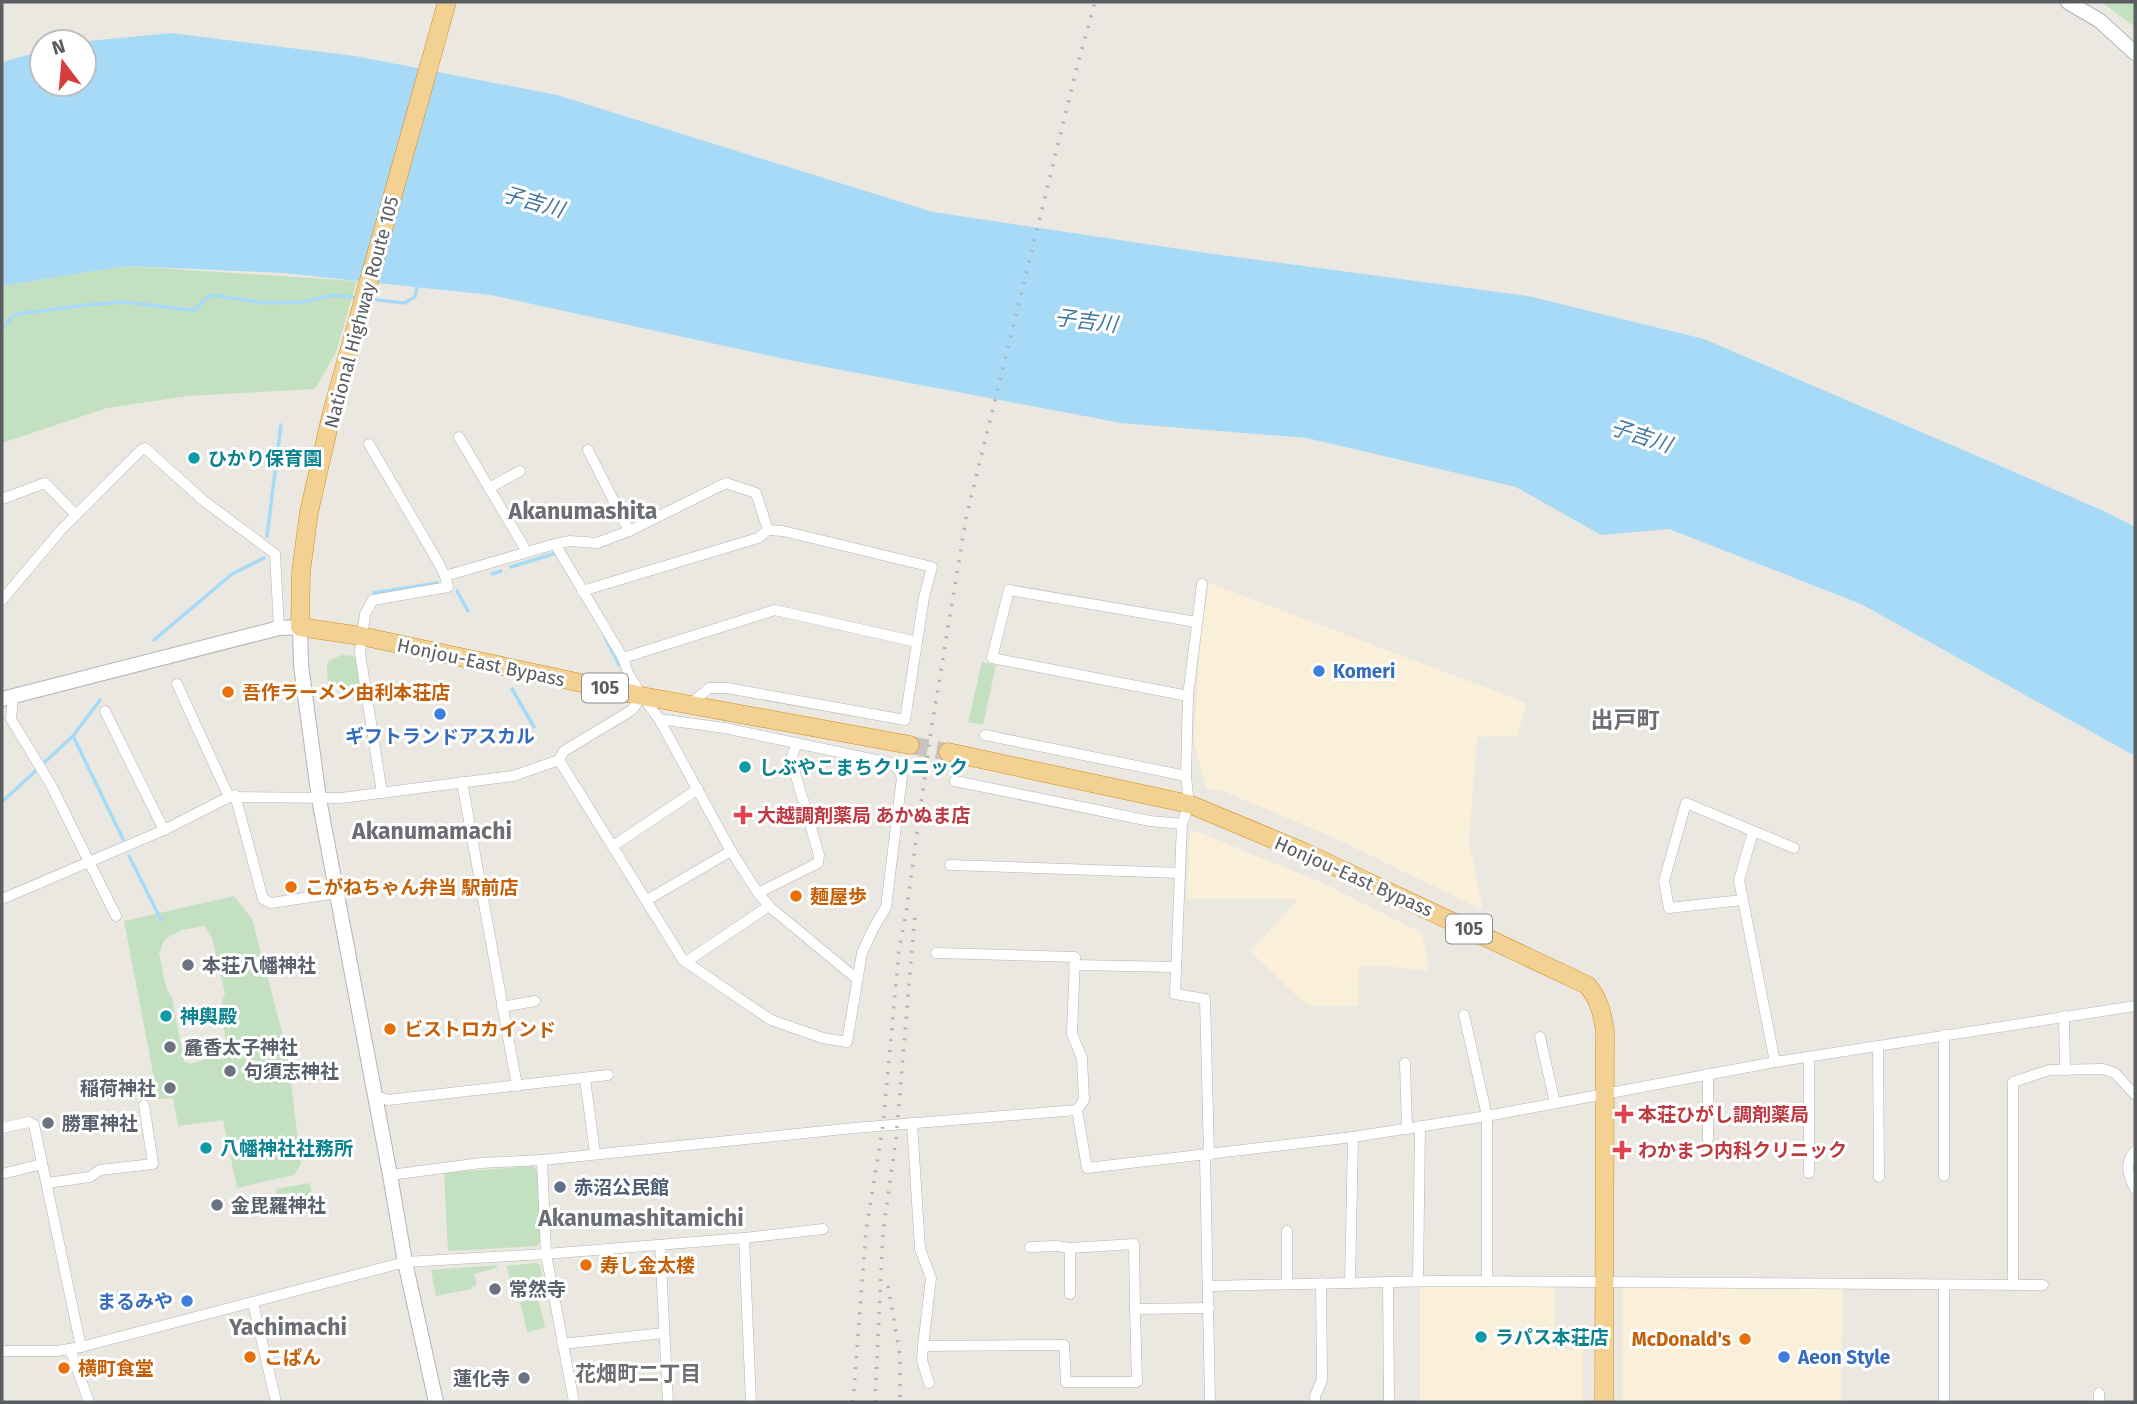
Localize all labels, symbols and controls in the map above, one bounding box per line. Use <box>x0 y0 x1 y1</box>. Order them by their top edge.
north arrow <box>28 28 98 98</box>
text: N <box>49 34 68 60</box>
water label: 子吉川 <box>499 181 569 224</box>
street label: National Highway Route 105 <box>319 194 404 431</box>
water label: 子吉川 <box>1053 304 1121 338</box>
water label: 子吉川 <box>1607 414 1677 459</box>
place label: ひかり保育園 <box>208 447 322 470</box>
marker: ひかり保育園 <box>186 450 202 466</box>
district label: Akanumashita <box>508 497 657 525</box>
street label: Honjou-East Bypass <box>395 633 567 692</box>
place label: Komeri <box>1333 660 1395 683</box>
marker: Komeri <box>1311 663 1327 679</box>
road number: 105 <box>582 674 628 702</box>
place label: 吾作ラーメン由利本荘店 <box>242 681 450 704</box>
marker: 吾作ラーメン由利本荘店 <box>220 684 236 700</box>
marker: ギフトランドアスカル <box>432 706 448 722</box>
district label: 出戸町 <box>1591 706 1660 734</box>
place label: ギフトランドアスカル <box>345 725 535 748</box>
place label: しぶやこまちクリニック <box>759 756 968 779</box>
marker: しぶやこまちクリニック <box>737 759 753 775</box>
place label: 大越調剤薬局 あかぬま店 <box>757 804 971 827</box>
marker: 大越調剤薬局 あかぬま店 <box>735 807 751 823</box>
district label: Akanumamachi <box>351 817 512 845</box>
street label: Honjou-East Bypass <box>1271 831 1437 922</box>
place label: こがねちゃん弁当 駅前店 <box>305 876 519 899</box>
marker: こがねちゃん弁当 駅前店 <box>283 879 299 895</box>
place label: 麺屋歩 <box>810 885 867 908</box>
marker: 麺屋歩 <box>788 888 804 904</box>
road number: 105 <box>1446 914 1492 944</box>
place label: 本荘八幡神社 <box>202 954 316 977</box>
marker: 本荘八幡神社 <box>180 957 196 973</box>
place label: 神輿殿 <box>180 1005 237 1028</box>
marker: 神輿殿 <box>158 1008 174 1024</box>
place label: ビストロカインド <box>404 1018 556 1041</box>
marker: ビストロカインド <box>382 1021 398 1037</box>
place label: 麄香太子神社 <box>184 1036 298 1059</box>
marker: 麄香太子神社 <box>162 1039 178 1055</box>
place label: 句須志神社 <box>244 1060 339 1083</box>
marker: 句須志神社 <box>222 1063 238 1079</box>
place label: 稲荷神社 <box>80 1077 156 1100</box>
marker: 稲荷神社 <box>162 1080 178 1096</box>
place label: 本荘ひがし調剤薬局 <box>1638 1103 1809 1126</box>
marker: 本荘ひがし調剤薬局 <box>1616 1106 1632 1122</box>
place label: 勝軍神社 <box>62 1112 138 1135</box>
marker: 勝軍神社 <box>40 1115 56 1131</box>
place label: 八幡神社社務所 <box>220 1137 353 1160</box>
place label: わかまつ内科クリニック <box>1638 1139 1847 1162</box>
marker: 八幡神社社務所 <box>198 1140 214 1156</box>
marker: わかまつ内科クリニック <box>1612 1140 1632 1160</box>
place label: 赤沼公民館 <box>574 1176 669 1199</box>
marker: 赤沼公民館 <box>552 1179 568 1195</box>
place label: 金毘羅神社 <box>231 1194 326 1217</box>
marker: 金毘羅神社 <box>209 1197 225 1213</box>
district label: Akanumashitamichi <box>537 1204 744 1232</box>
place label: 寿し金太楼 <box>600 1254 695 1277</box>
marker: 寿し金太楼 <box>578 1257 594 1273</box>
place label: 常然寺 <box>509 1278 566 1301</box>
marker: 常然寺 <box>487 1281 503 1297</box>
place label: まるみや <box>97 1290 173 1313</box>
marker: まるみや <box>179 1293 195 1309</box>
district label: Yachimachi <box>228 1313 347 1341</box>
place label: ラパス本荘店 <box>1495 1326 1609 1349</box>
place label: McDonald's <box>1632 1328 1731 1351</box>
marker: ラパス本荘店 <box>1473 1329 1489 1345</box>
marker: McDonald's <box>1737 1331 1753 1347</box>
place label: こぱん <box>264 1346 321 1369</box>
place label: Aeon Style <box>1797 1346 1890 1369</box>
marker: こぱん <box>242 1349 258 1365</box>
marker: Aeon Style <box>1776 1349 1792 1365</box>
place label: 横町食堂 <box>78 1357 154 1380</box>
marker: 横町食堂 <box>56 1360 72 1376</box>
district label: 花畑町二丁目 <box>575 1361 701 1387</box>
place label: 蓮化寺 <box>453 1367 510 1390</box>
marker: 蓮化寺 <box>516 1370 532 1386</box>

